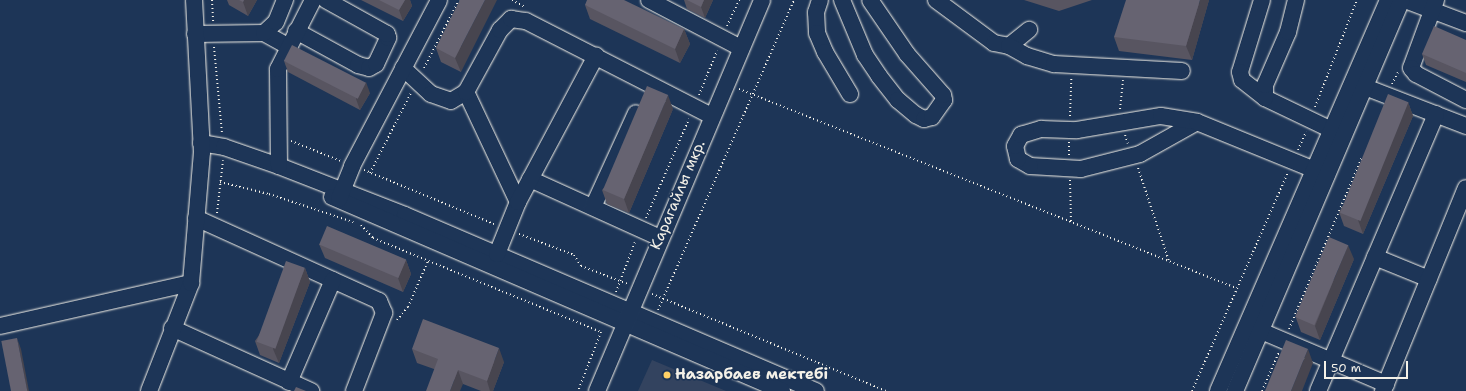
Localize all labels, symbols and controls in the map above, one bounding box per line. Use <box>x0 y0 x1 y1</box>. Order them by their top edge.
street label: Карагайлы мкр. <box>647 138 709 252</box>
scale bar <box>1326 353 1410 379</box>
text: 50 m <box>1331 360 1361 376</box>
place label: Назарбаев мектебі <box>675 366 828 384</box>
marker: Назарбаев мектебі <box>662 370 672 380</box>

